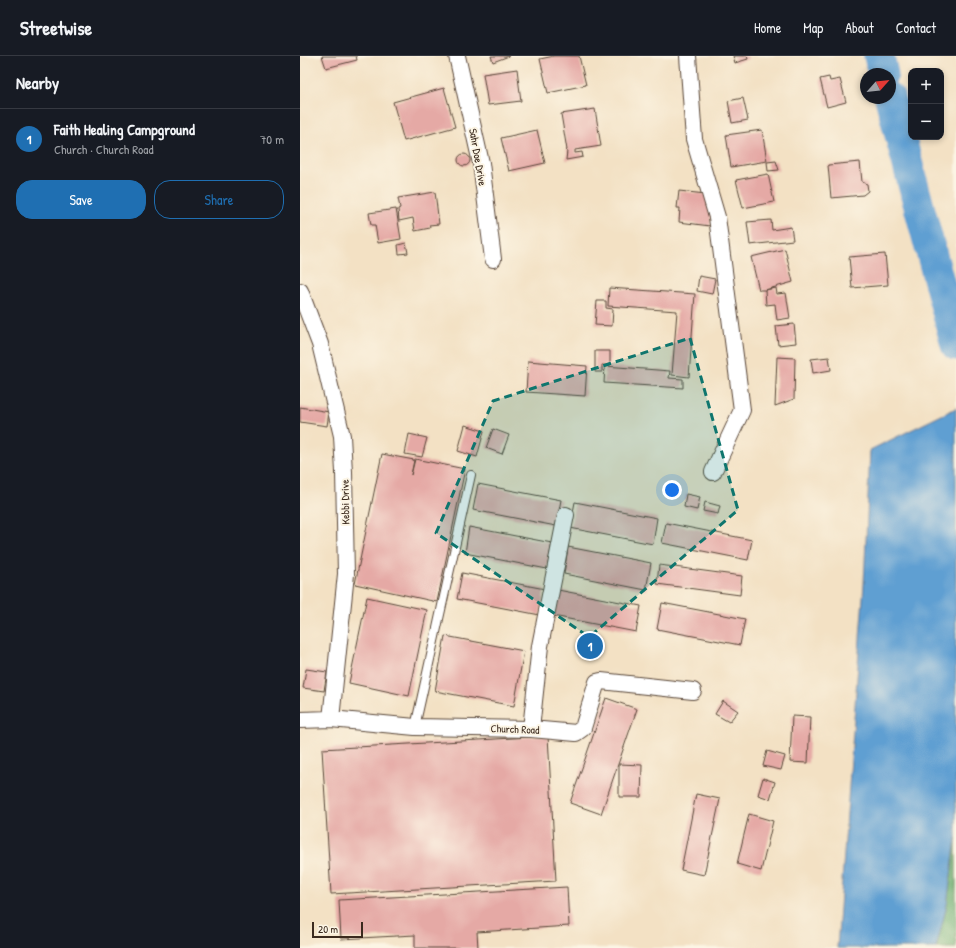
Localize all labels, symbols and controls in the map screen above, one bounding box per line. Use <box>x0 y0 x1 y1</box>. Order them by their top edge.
text: Streetwise <box>20 15 92 41</box>
text: Home <box>754 18 781 37</box>
text: Map <box>803 18 823 37</box>
text: About <box>845 18 874 37</box>
text: Contact <box>896 18 936 37</box>
north arrow <box>860 68 896 104</box>
map controls <box>908 68 944 140</box>
button: + <box>908 68 944 104</box>
text: Nearby <box>16 71 59 94</box>
button: − <box>908 104 944 140</box>
text: Faith Healing Campground <box>54 119 195 140</box>
street label: Sahr Doe Drive <box>466 127 490 187</box>
text: 1 <box>27 130 31 148</box>
text: 70 m <box>260 130 284 148</box>
text: Church · Church Road <box>54 140 153 158</box>
button: Save <box>16 180 146 219</box>
button: Share <box>154 180 284 219</box>
street label: Kebbi Drive <box>338 479 352 525</box>
your location <box>662 480 682 500</box>
pin: 1 <box>577 631 603 661</box>
street label: Church Road <box>490 721 540 737</box>
scale bar <box>312 920 363 939</box>
text: 20 m <box>318 922 338 936</box>

